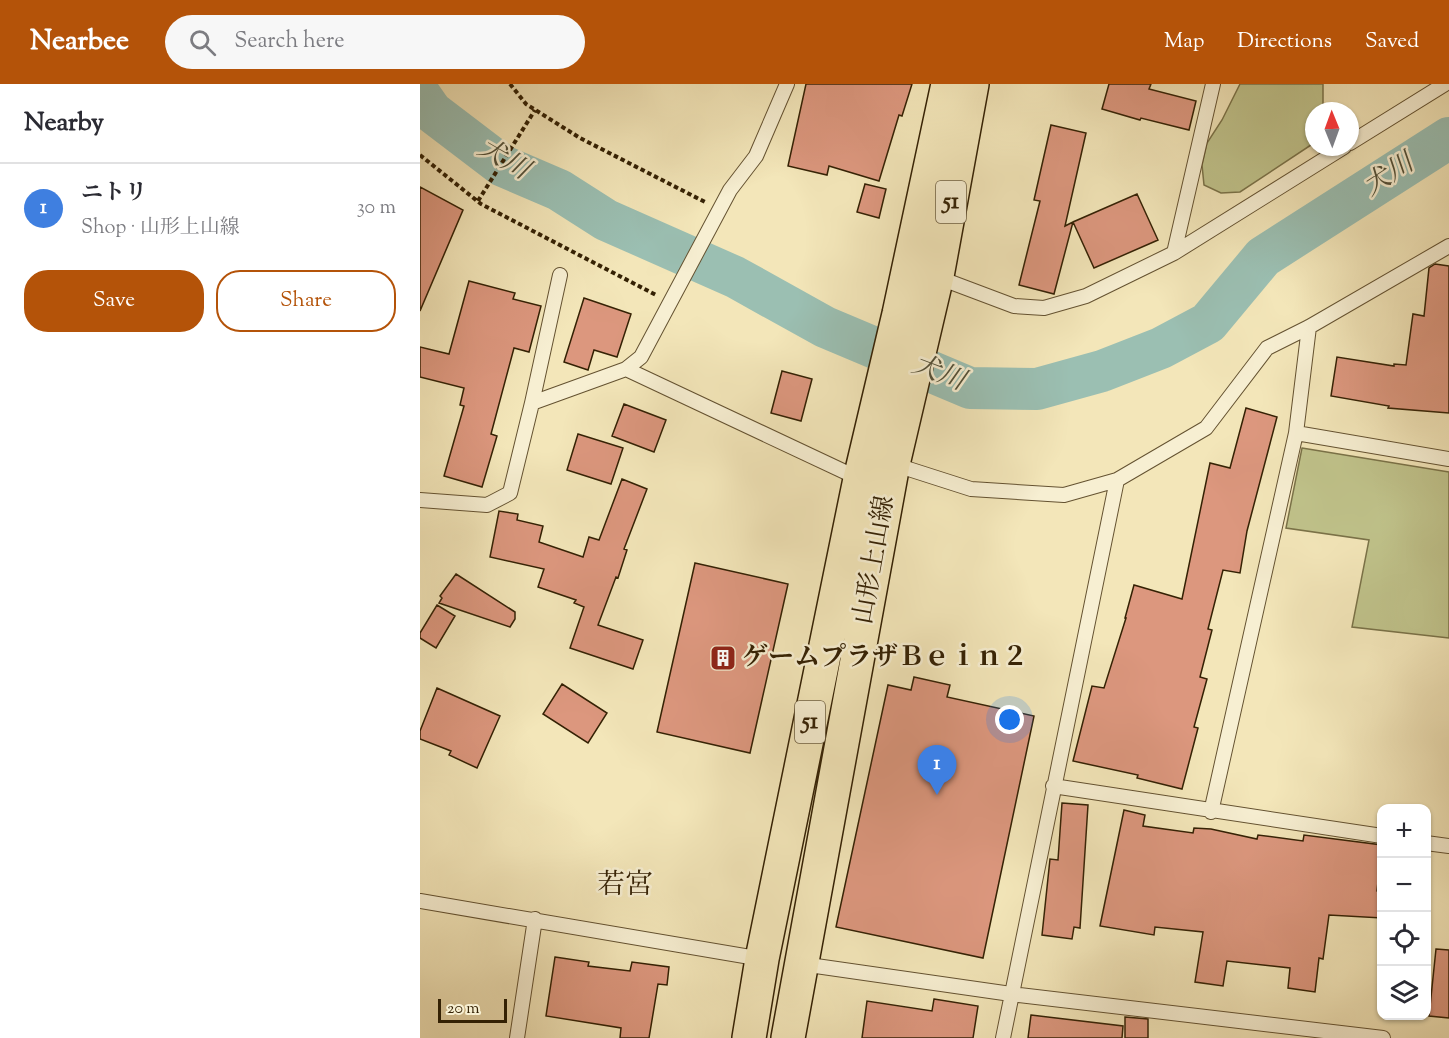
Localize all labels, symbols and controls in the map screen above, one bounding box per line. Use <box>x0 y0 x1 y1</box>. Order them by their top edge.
search box <box>165 15 585 69</box>
text: Nearbee <box>30 22 129 62</box>
icon: search <box>186 26 219 59</box>
text: Search here <box>234 26 345 58</box>
text: Map <box>1164 27 1204 57</box>
text: Directions <box>1237 27 1332 57</box>
text: Saved <box>1365 27 1419 57</box>
north arrow <box>1305 102 1359 156</box>
text: Nearby <box>24 105 104 142</box>
water label: 犬川 <box>470 130 539 192</box>
water label: 犬川 <box>1356 143 1425 207</box>
text: ニトリ <box>81 178 147 210</box>
road number: 51 <box>936 181 966 223</box>
text: 1 <box>40 194 47 223</box>
text: 30 m <box>357 194 396 223</box>
text: Shop · 山形上山線 <box>81 214 240 243</box>
button: Save <box>24 270 204 332</box>
button: Share <box>216 270 396 332</box>
water label: 犬川 <box>906 346 973 403</box>
street label: 山形上山線 <box>845 493 905 627</box>
place label: ゲームプラザＢｅｉｎ２ <box>742 640 1028 677</box>
building icon: ゲームプラザＢｅｉｎ２ <box>708 643 738 673</box>
road number: 51 <box>795 701 825 743</box>
your location <box>995 705 1024 734</box>
pin: 1 <box>918 746 956 795</box>
map controls <box>1377 804 1431 1020</box>
button: + <box>1377 804 1431 858</box>
button: − <box>1377 858 1431 912</box>
district label: 若宮 <box>597 866 653 906</box>
button: locate <box>1377 912 1431 966</box>
button: layers <box>1377 966 1431 1020</box>
scale bar <box>438 996 507 1024</box>
text: 20 m <box>447 998 480 1021</box>

